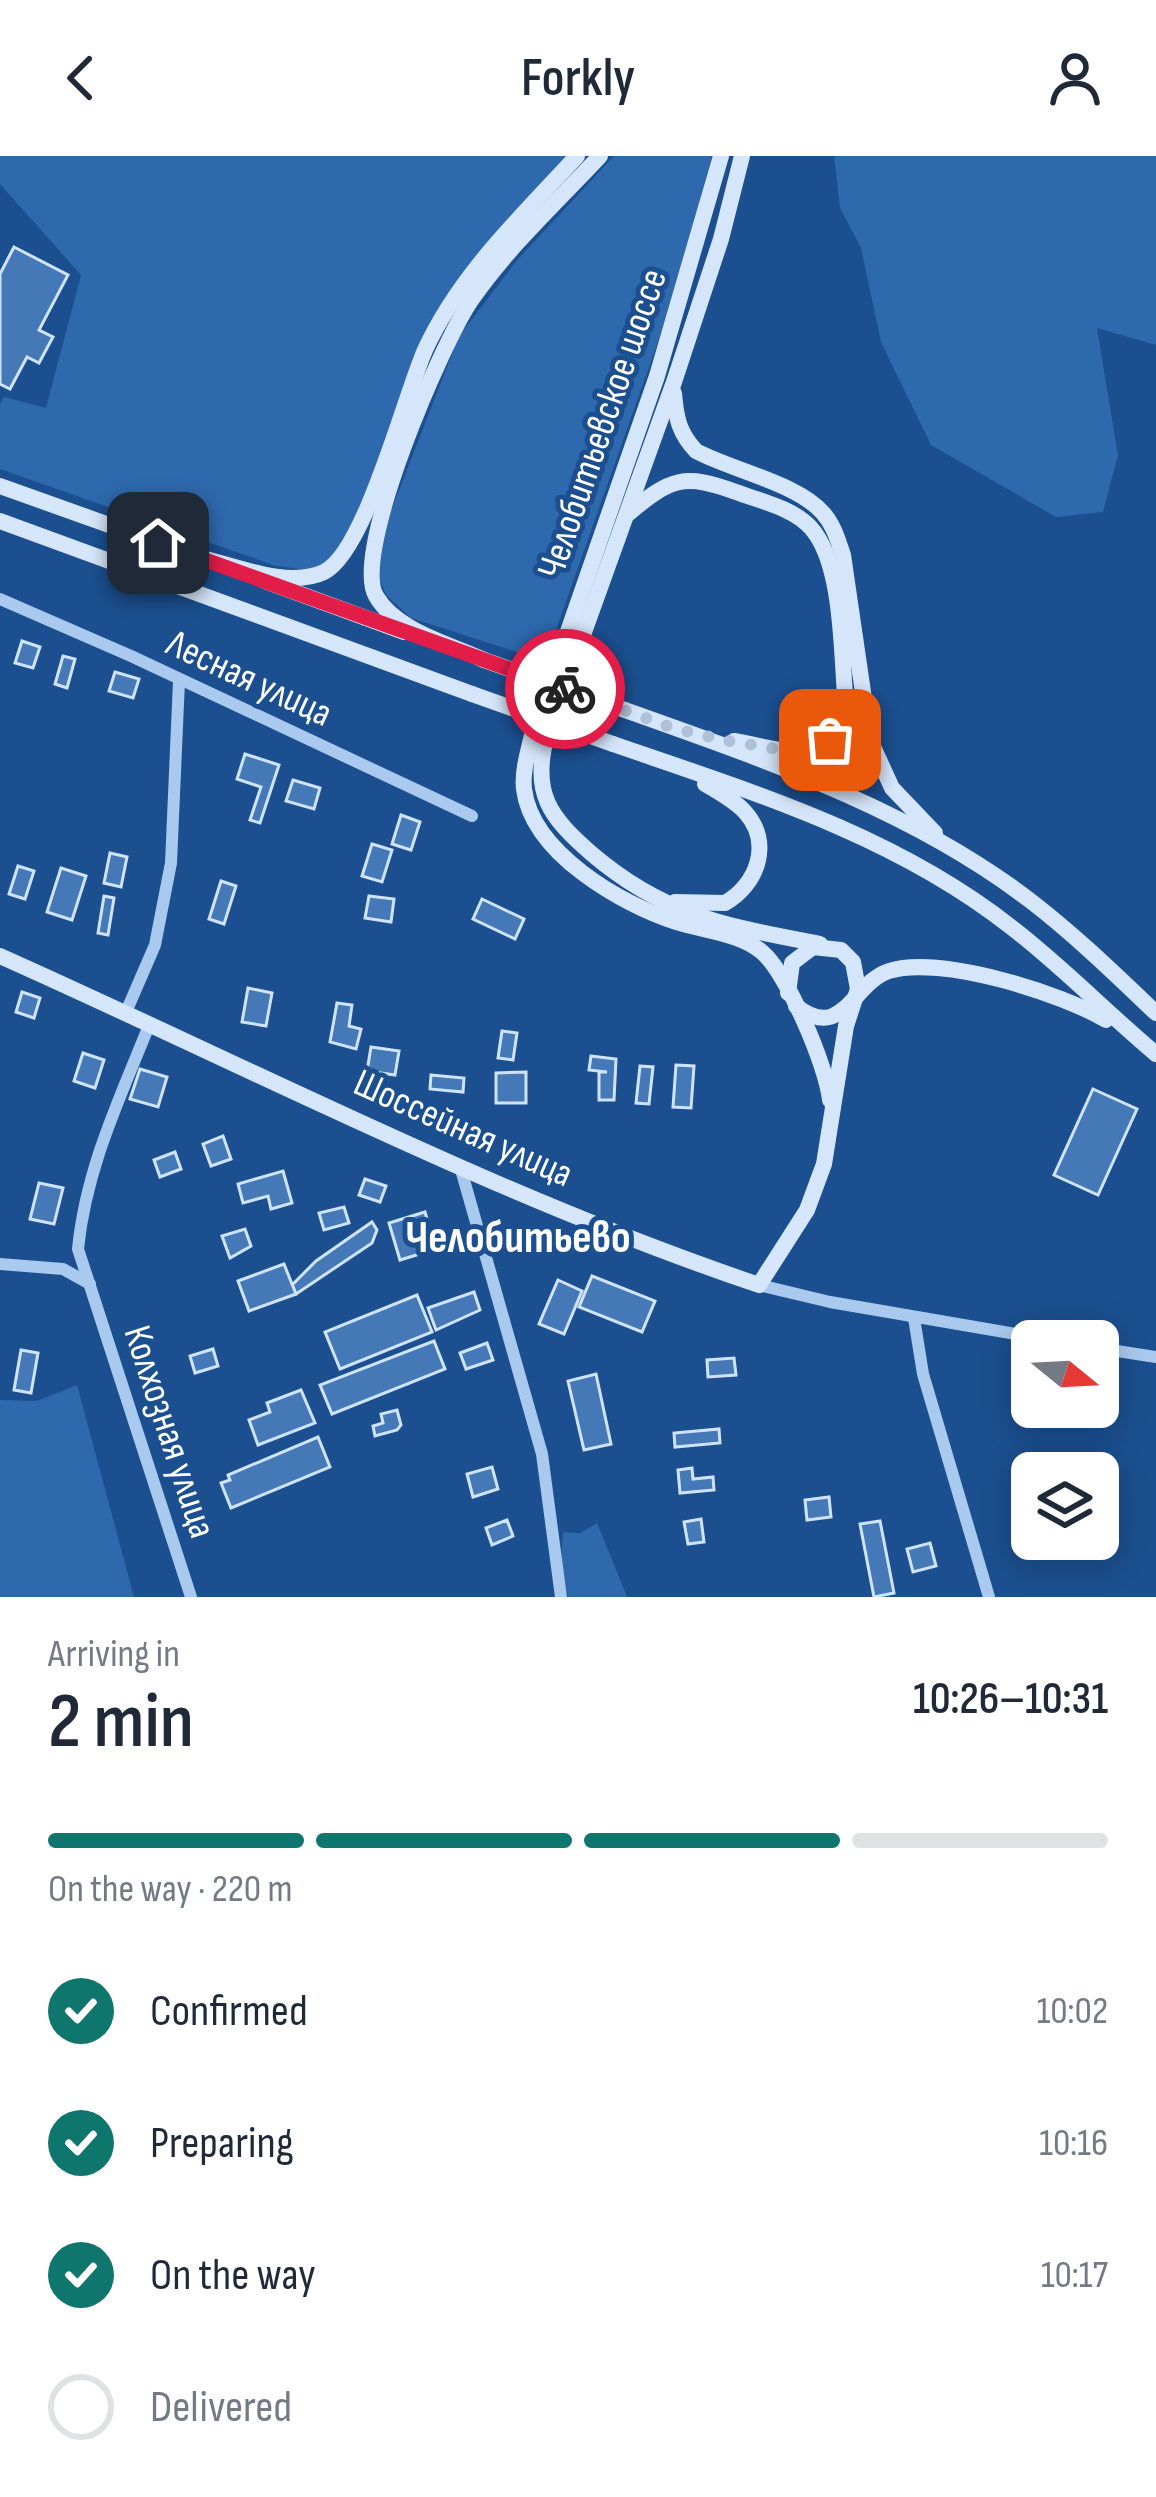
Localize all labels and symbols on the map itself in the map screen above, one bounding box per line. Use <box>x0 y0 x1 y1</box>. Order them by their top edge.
street label: Челобитьевское шоссе <box>528 263 678 585</box>
pin <box>107 492 209 594</box>
street label: Лесная улица <box>158 620 339 738</box>
courier <box>505 629 625 749</box>
pin <box>779 689 881 791</box>
street label: Шоссейная улица <box>346 1060 580 1198</box>
district label: Челобитьево <box>405 1211 631 1266</box>
street label: Колхозная улица <box>113 1320 225 1544</box>
north arrow <box>1011 1320 1119 1428</box>

